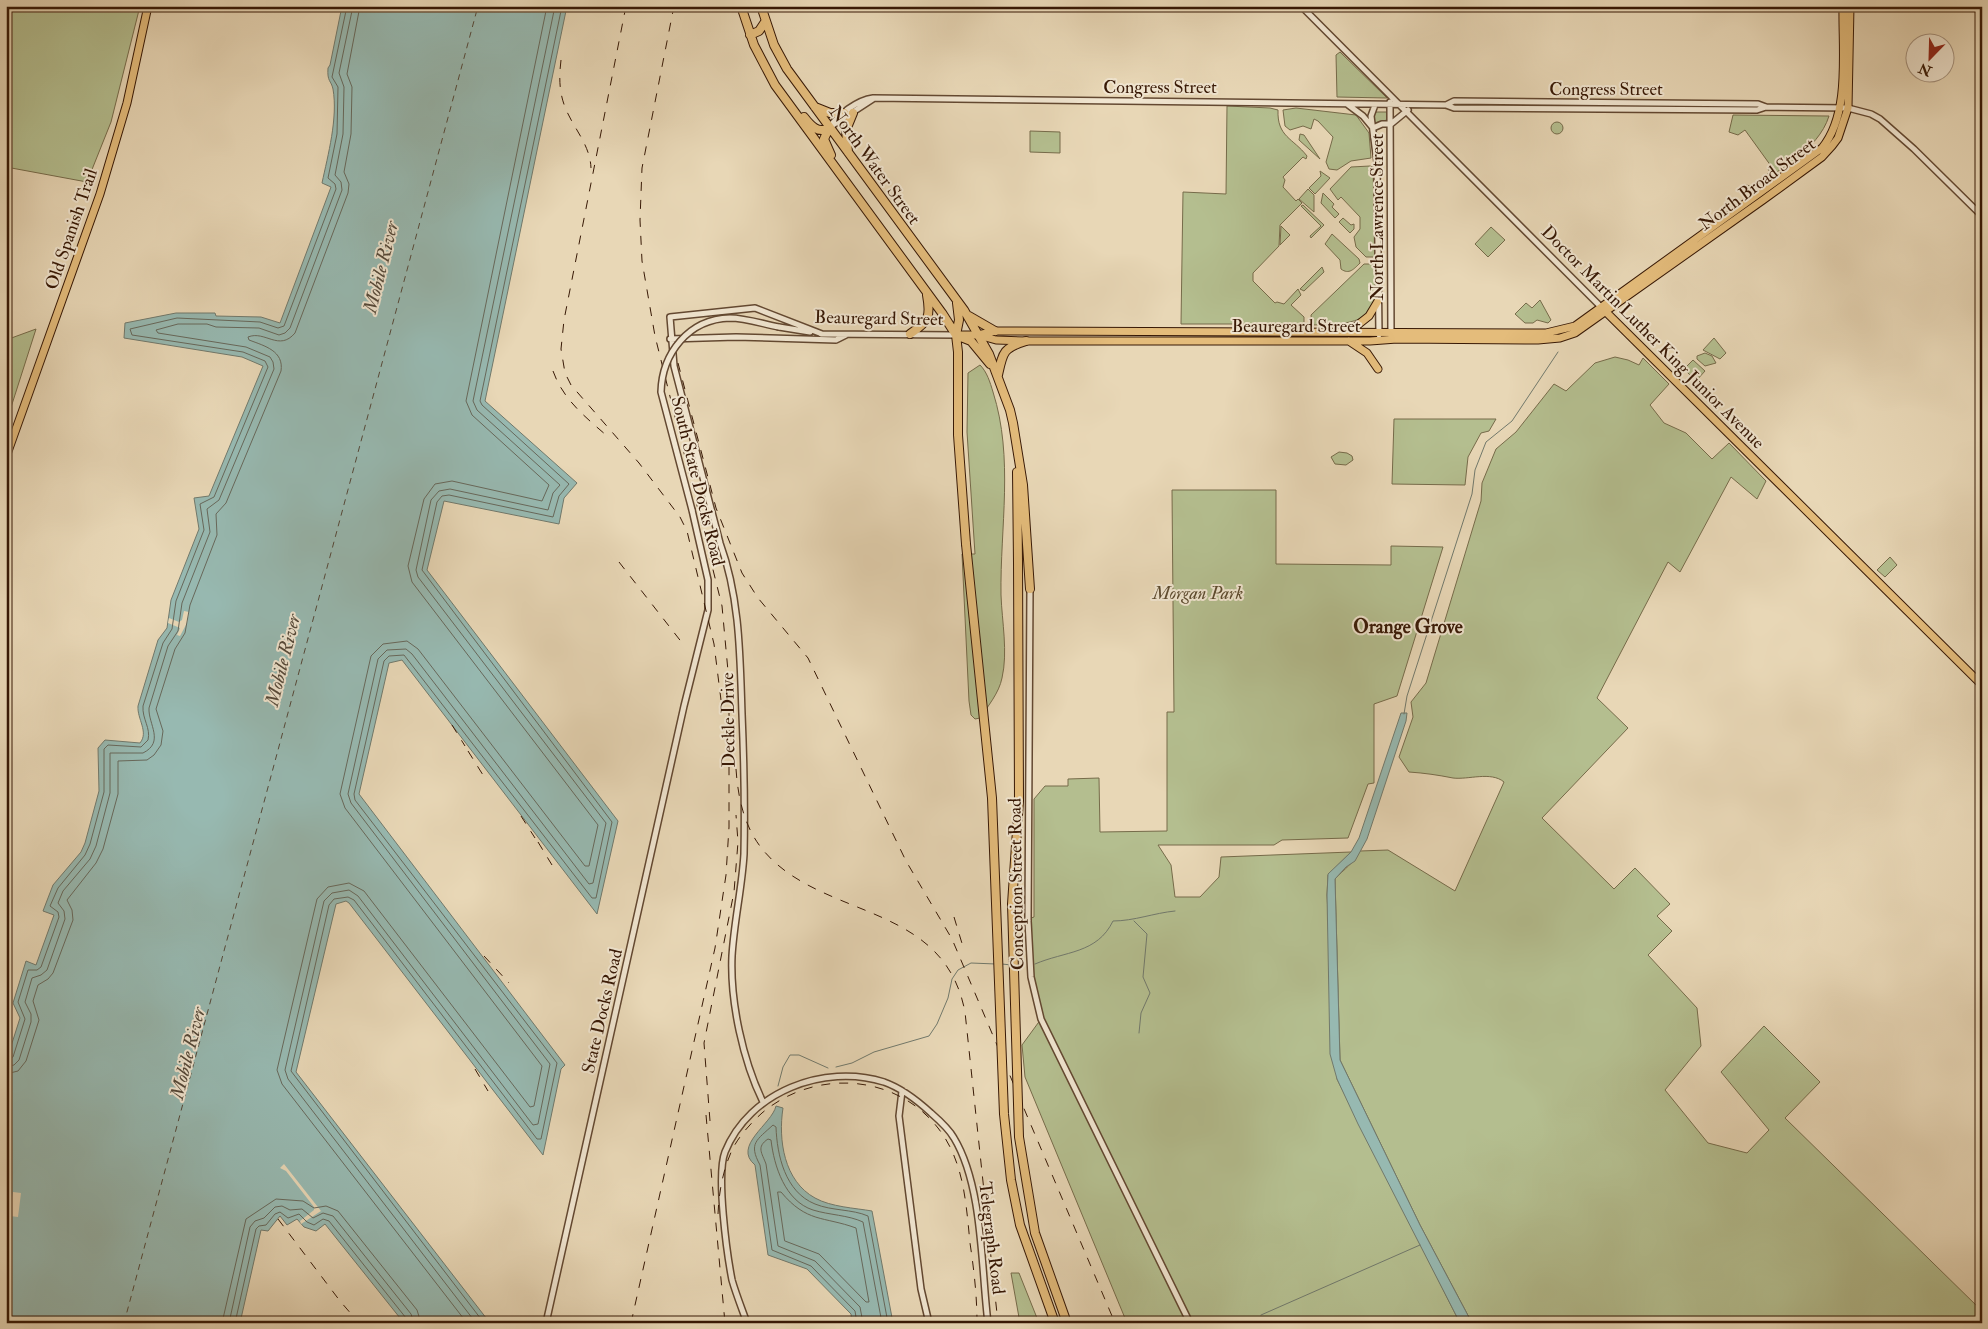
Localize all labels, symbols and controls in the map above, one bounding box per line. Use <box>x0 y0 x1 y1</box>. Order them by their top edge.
north arrow <box>1906 32 1956 82</box>
text: N <box>1916 59 1935 80</box>
street label: Congress Street <box>1103 76 1217 99</box>
street label: Congress Street <box>1549 78 1663 101</box>
street label: North Water Street <box>824 101 926 229</box>
street label: North Lawrence Street <box>1366 133 1389 300</box>
street label: North Broad Street <box>1694 133 1820 236</box>
street label: Old Spanish Trail <box>40 165 103 293</box>
water label: Mobile River <box>358 218 404 317</box>
street label: Doctor Martin Luther King Junior Avenue <box>1536 221 1770 454</box>
street label: Beauregard Street <box>814 306 944 331</box>
street label: Beauregard Street <box>1231 315 1361 338</box>
street label: South State Docks Road <box>665 394 730 568</box>
park label: Morgan Park <box>1152 582 1243 605</box>
water label: Mobile River <box>260 611 306 710</box>
district label: Orange Grove <box>1353 615 1463 640</box>
street label: Deckle Drive <box>716 672 741 768</box>
street label: Conception Street Road <box>1003 798 1029 970</box>
street label: State Docks Road <box>577 947 628 1076</box>
water label: Mobile River <box>165 1004 211 1103</box>
street label: Telegraph Road <box>973 1180 1010 1296</box>

